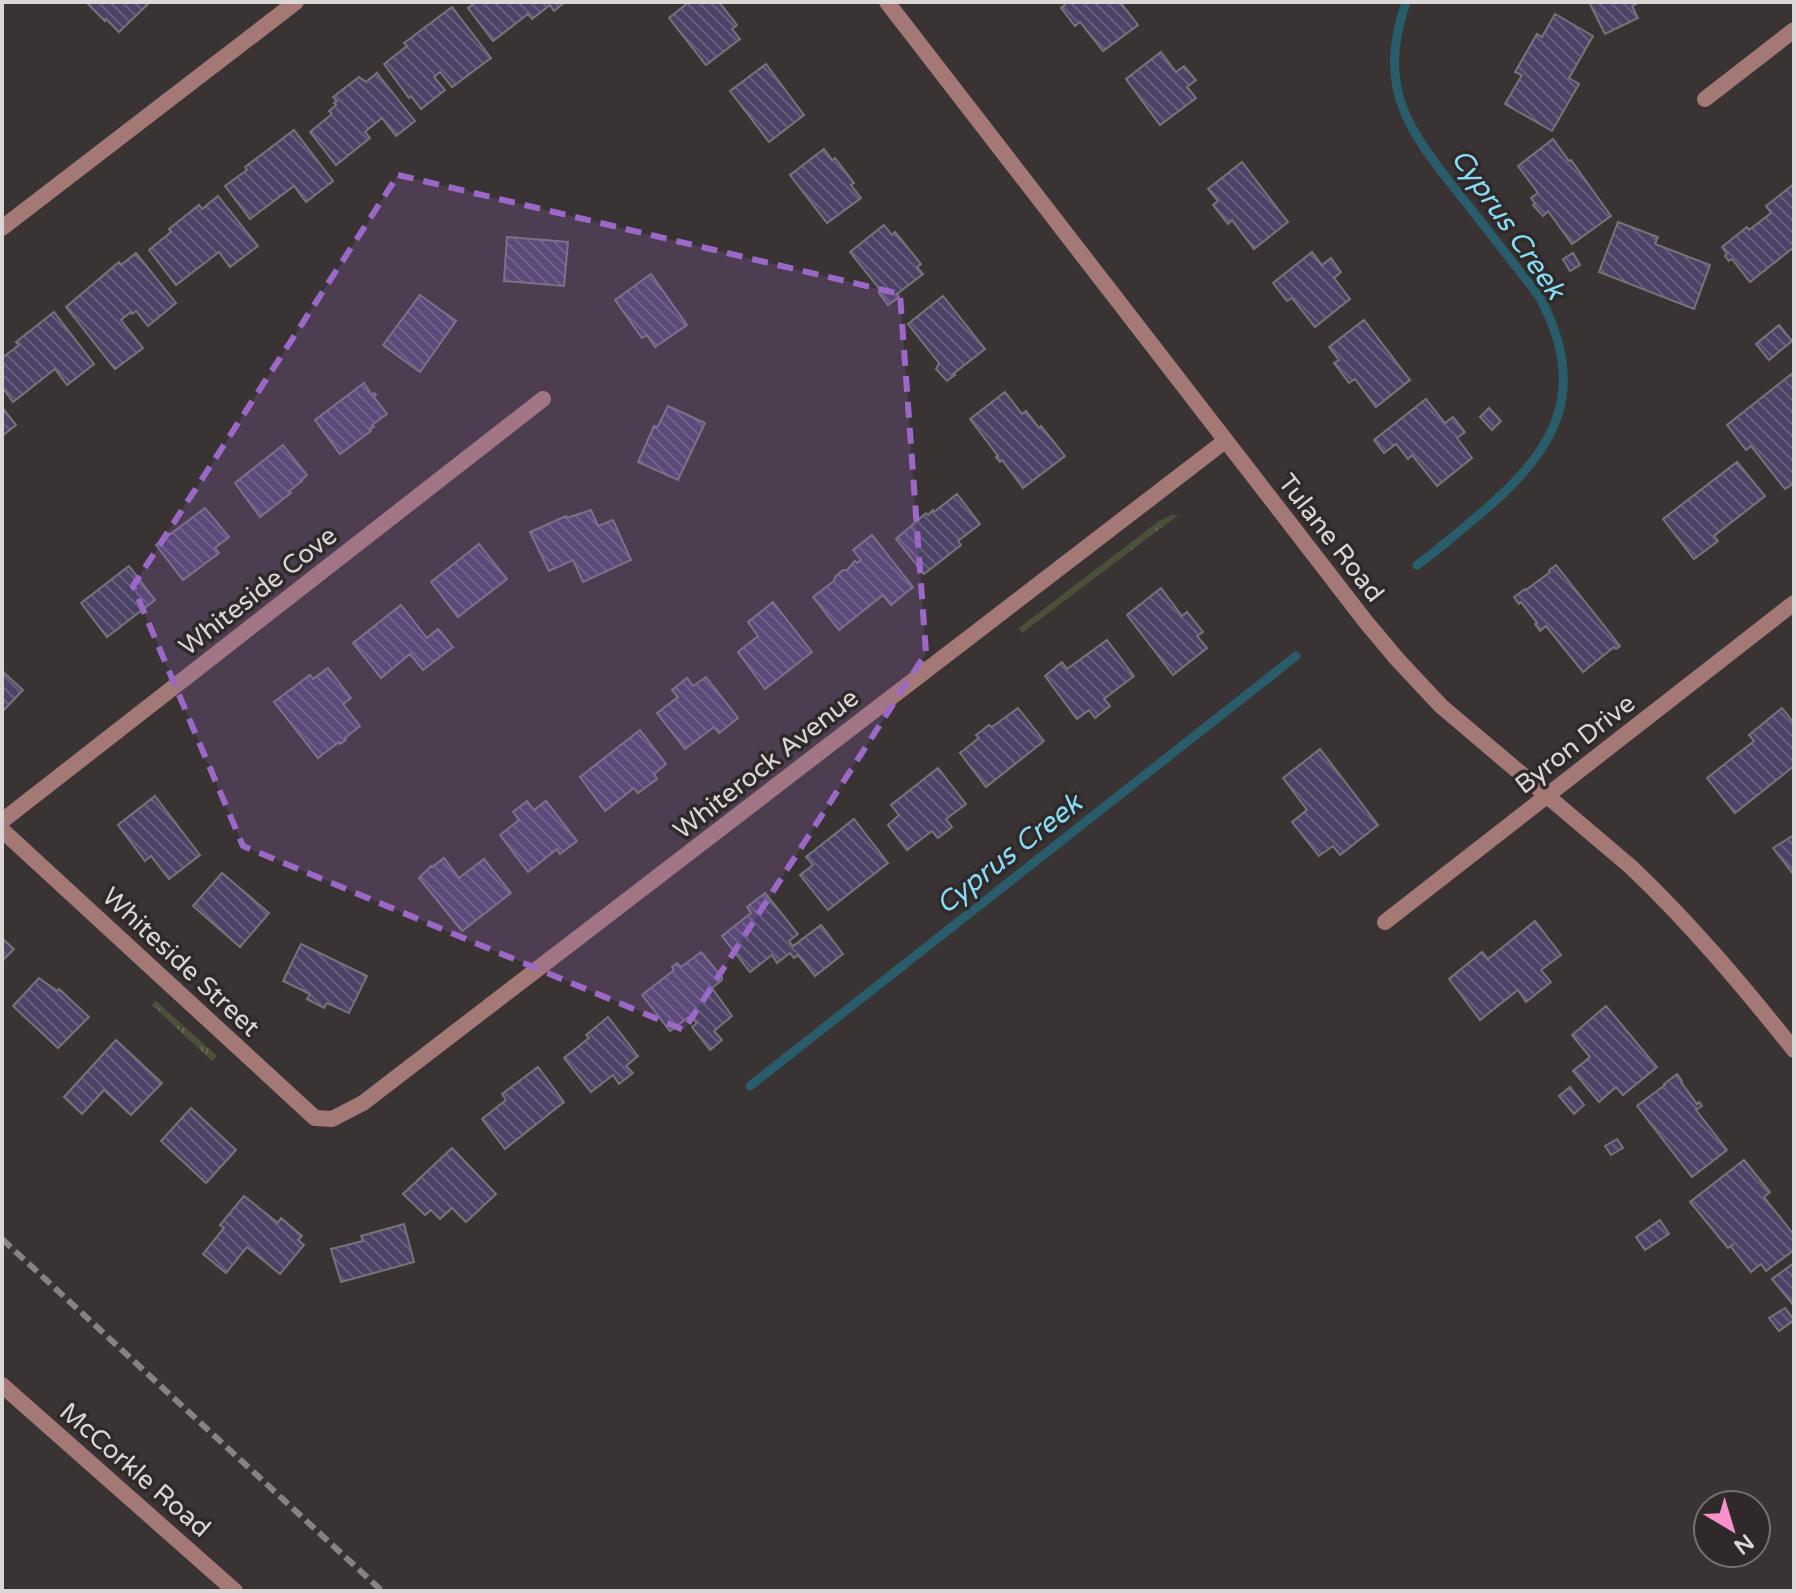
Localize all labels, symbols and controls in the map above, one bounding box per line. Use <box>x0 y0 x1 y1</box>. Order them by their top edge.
water label: Cyprus Creek <box>1444 142 1573 307</box>
street label: Tulane Road <box>1271 468 1391 608</box>
street label: Whiteside Cove <box>173 520 343 662</box>
street label: Whiterock Avenue <box>667 682 865 846</box>
street label: Byron Drive <box>1509 688 1641 800</box>
water label: Cyprus Creek <box>929 785 1090 922</box>
street label: Whiteside Street <box>96 881 266 1043</box>
street label: McCorkle Road <box>53 1396 217 1544</box>
north arrow <box>1692 1489 1772 1569</box>
text: N <box>1729 1528 1759 1560</box>

